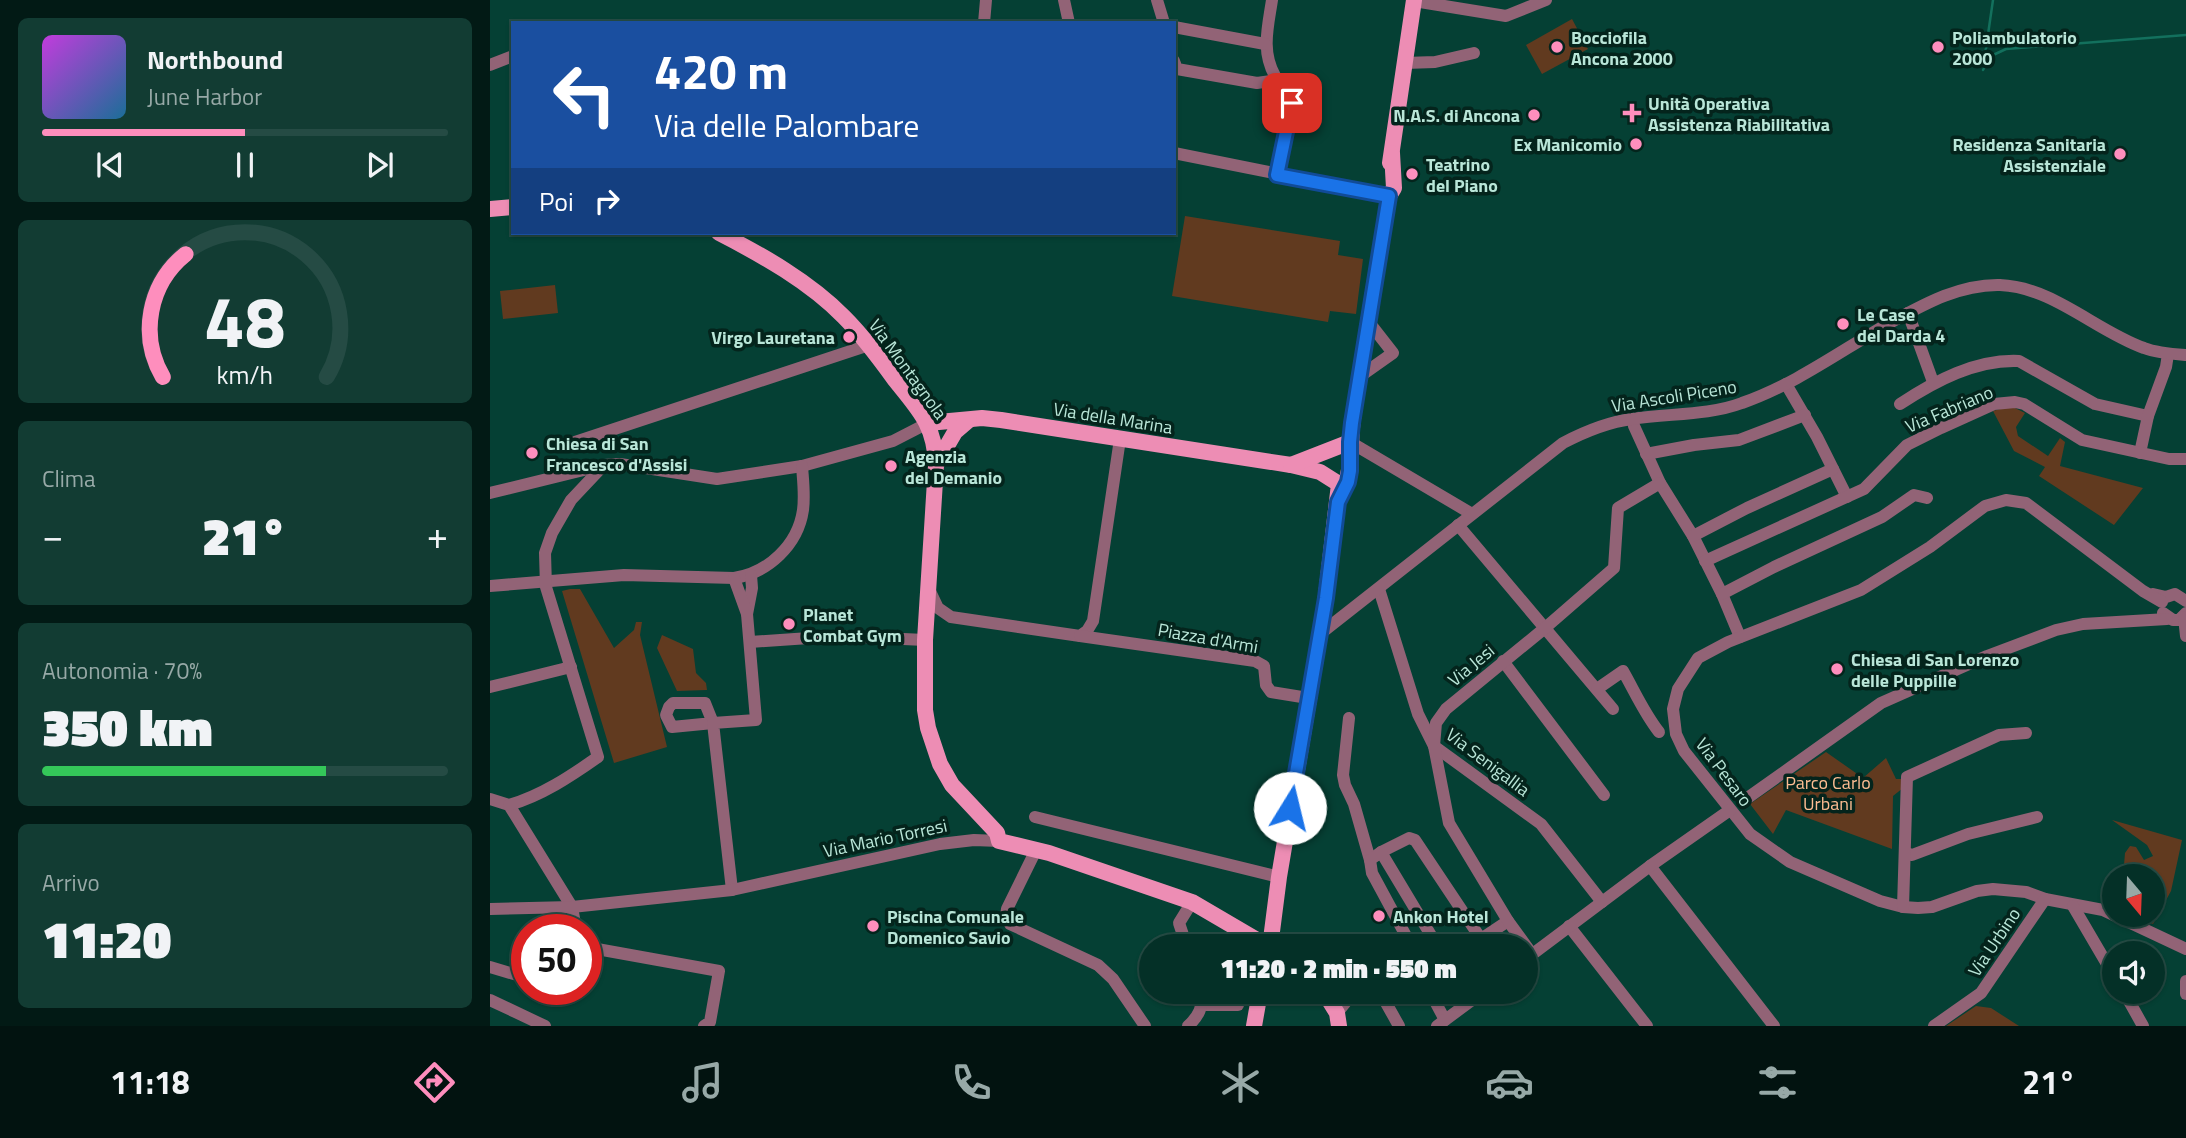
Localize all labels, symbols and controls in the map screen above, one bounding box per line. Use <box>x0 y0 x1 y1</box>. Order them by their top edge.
place label: Bocciofila Ancona 2000 <box>1571 24 1673 72</box>
place label: Poliambulatorio 2000 <box>1952 24 2077 72</box>
text: 420 m <box>654 33 788 108</box>
marker: Bocciofila Ancona 2000 <box>1549 39 1565 55</box>
marker: Poliambulatorio 2000 <box>1930 39 1946 55</box>
text: Northbound <box>147 40 283 79</box>
icon: left <box>539 49 630 140</box>
pin <box>1262 73 1322 133</box>
text: June Harbor <box>147 79 262 114</box>
icon: arrive <box>1273 84 1311 122</box>
place label: Unità Operativa Assistenza Riabilitativa <box>1648 90 1830 138</box>
text: Via delle Palombare <box>654 101 919 149</box>
place label: N.A.S. di Ancona <box>1393 102 1520 129</box>
marker: Unità Operativa Assistenza Riabilitativa <box>1622 103 1642 123</box>
marker: N.A.S. di Ancona <box>1526 107 1542 123</box>
place label: Ex Manicomio <box>1513 131 1622 158</box>
place label: Residenza Sanitaria Assistenziale <box>1952 131 2106 179</box>
marker: Ex Manicomio <box>1628 136 1644 152</box>
icon: previous <box>91 146 129 184</box>
icon: pause <box>226 146 264 184</box>
icon: next <box>361 146 399 184</box>
marker: Residenza Sanitaria Assistenziale <box>2112 146 2128 162</box>
place label: Teatrino del Piano <box>1426 151 1498 199</box>
marker: Teatrino del Piano <box>1404 166 1420 182</box>
text: Poi <box>539 182 574 221</box>
icon: right <box>588 182 626 220</box>
text: 48 <box>204 266 286 376</box>
place label: Le Case del Darda 4 <box>1857 301 1945 349</box>
street label: Via Montagnola <box>862 313 954 425</box>
marker: Le Case del Darda 4 <box>1835 316 1851 332</box>
place label: Virgo Lauretana <box>711 324 835 351</box>
marker: Virgo Lauretana <box>841 329 857 345</box>
text: km/h <box>217 356 273 394</box>
street label: Via Ascoli Piceno <box>1609 373 1739 419</box>
street label: Via Fabriano <box>1901 378 1997 440</box>
street label: Via della Marina <box>1051 395 1175 441</box>
place label: Chiesa di San Francesco d'Assisi <box>546 430 687 478</box>
place label: Agenzia del Demanio <box>905 443 1002 491</box>
marker: Chiesa di San Francesco d'Assisi <box>524 445 540 461</box>
marker: Agenzia del Demanio <box>883 458 899 474</box>
text: Clima <box>42 461 96 496</box>
text: 21° <box>202 496 288 575</box>
text: − <box>42 506 63 564</box>
text: + <box>427 506 448 564</box>
place label: Planet Combat Gym <box>803 601 902 649</box>
marker: Planet Combat Gym <box>781 616 797 632</box>
street label: Piazza d'Armi <box>1156 616 1260 660</box>
street label: Via Jesi <box>1442 637 1500 693</box>
place label: Chiesa di San Lorenzo delle Puppille <box>1851 646 2019 694</box>
text: Autonomia · 70% <box>42 653 202 688</box>
marker: Chiesa di San Lorenzo delle Puppille <box>1829 661 1845 677</box>
text: 350 km <box>42 687 213 766</box>
street label: Via Senigallia <box>1440 721 1536 803</box>
street label: Via Pesaro <box>1689 732 1759 812</box>
park label: Parco Carlo Urbani <box>1785 769 1871 817</box>
position arrow <box>1253 771 1327 845</box>
street label: Via Mario Torresi <box>820 812 950 864</box>
north arrow <box>2102 864 2165 928</box>
map controls <box>2102 864 2165 1004</box>
text: Arrivo <box>42 865 100 900</box>
text: 11:20 <box>42 899 171 978</box>
street label: Via Urbino <box>1961 902 2027 982</box>
place label: Piscina Comunale Domenico Savio <box>887 903 1024 951</box>
place label: Ankon Hotel <box>1393 903 1489 930</box>
marker: Ankon Hotel <box>1371 908 1387 924</box>
speed limit sign: 50 <box>511 914 602 1005</box>
marker: Piscina Comunale Domenico Savio <box>865 918 881 934</box>
button: sound <box>2102 941 2165 1004</box>
text: 11:20 · 2 min · 550 m <box>1220 949 1457 988</box>
text: 11:18 <box>110 1058 190 1106</box>
icon: directions <box>410 1058 459 1107</box>
icon: music <box>678 1058 727 1107</box>
icon: phone <box>947 1058 996 1107</box>
icon: climate <box>1216 1058 1265 1107</box>
icon: car <box>1485 1058 1534 1107</box>
icon: filters <box>1753 1058 1802 1107</box>
text: 21° <box>2022 1058 2076 1106</box>

